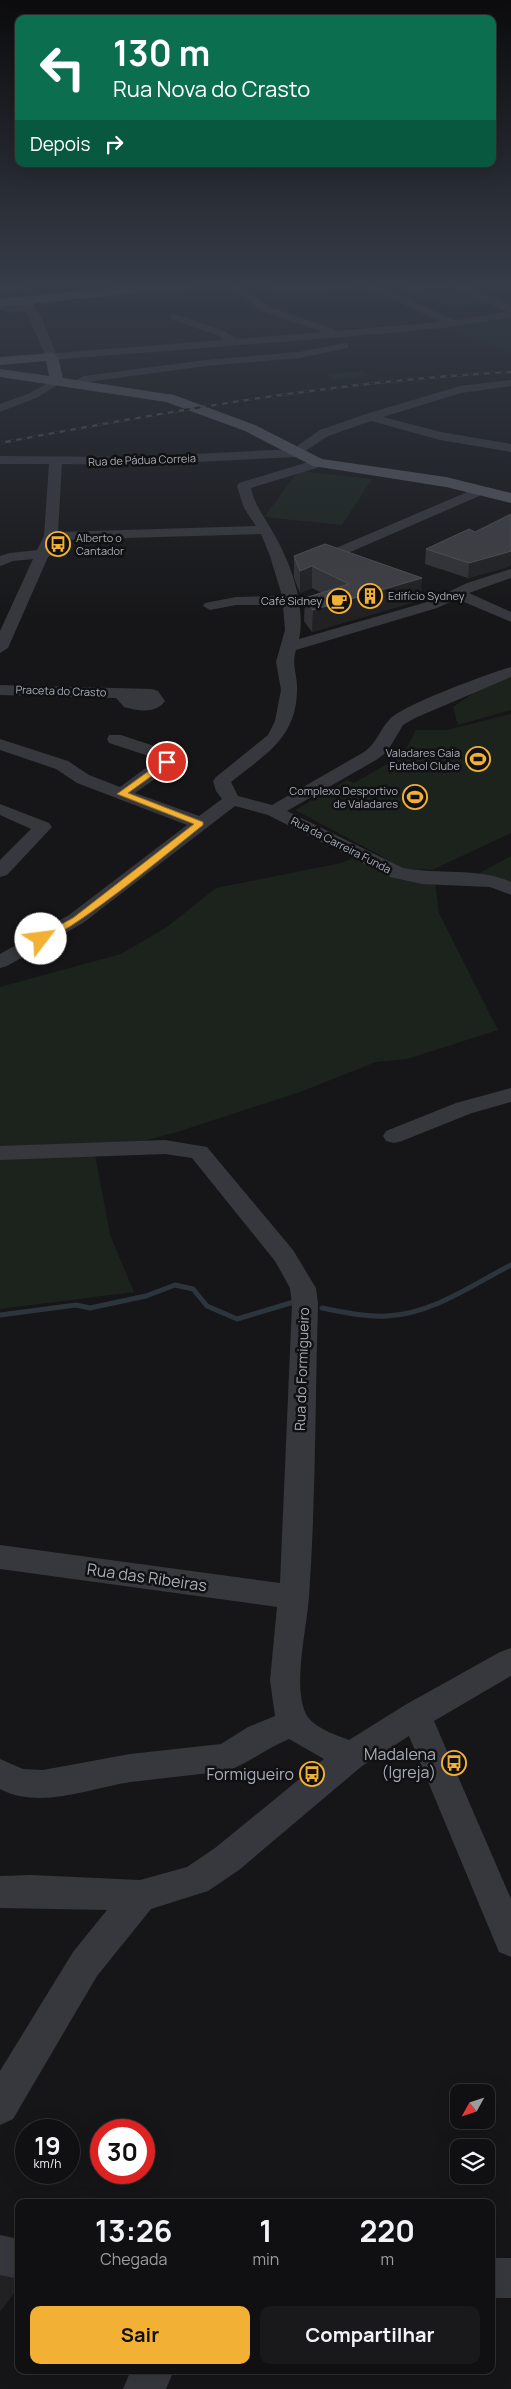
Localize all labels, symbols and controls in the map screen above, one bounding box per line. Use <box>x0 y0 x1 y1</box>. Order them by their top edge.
text: 130 m <box>113 29 210 77</box>
icon: left <box>30 35 95 100</box>
text: Rua Nova do Crasto <box>113 74 310 104</box>
icon: right <box>100 130 128 158</box>
text: Depois <box>30 131 90 157</box>
street label: Rua de Pádua Correia <box>88 450 196 469</box>
place label: Alberto o Cantador <box>76 530 124 558</box>
bus stop icon: Alberto o Cantador <box>45 531 71 557</box>
building icon: Edifício Sydney <box>357 583 383 609</box>
cafe icon: Café Sidney <box>326 588 352 614</box>
place label: Edifício Sydney <box>388 588 465 603</box>
place label: Café Sidney <box>261 593 322 608</box>
street label: Praceta do Crasto <box>15 681 107 700</box>
pin <box>146 741 188 783</box>
place label: Valadares Gaia Futebol Clube <box>386 745 461 773</box>
sports icon: Valadares Gaia Futebol Clube <box>465 746 491 772</box>
icon: arrive <box>153 748 181 776</box>
place label: Complexo Desportivo de Valadares <box>289 783 398 811</box>
sports icon: Complexo Desportivo de Valadares <box>402 784 428 810</box>
street label: Rua da Carreira Funda <box>289 813 394 876</box>
position arrow <box>14 912 66 964</box>
street label: Rua do Formigueiro <box>290 1307 313 1431</box>
street label: Rua das Ribeiras <box>86 1558 208 1596</box>
place label: Madalena (Igreja) <box>364 1743 436 1783</box>
bus stop icon: Madalena (Igreja) <box>441 1750 467 1776</box>
bus stop icon: Formigueiro <box>299 1761 325 1787</box>
place label: Formigueiro <box>207 1763 294 1785</box>
north arrow <box>450 2084 495 2129</box>
map controls <box>450 2084 495 2184</box>
speed limit sign: 30 <box>90 2119 155 2184</box>
text: 19 <box>34 2128 61 2163</box>
button: layers <box>450 2139 495 2184</box>
text: km/h <box>34 2155 61 2172</box>
text: 13:26 <box>95 2210 172 2251</box>
text: 1 <box>259 2210 273 2251</box>
text: 220 <box>359 2210 415 2251</box>
text: Chegada <box>100 2248 167 2270</box>
text: min <box>253 2248 279 2270</box>
text: m <box>380 2248 394 2270</box>
button: Sair <box>30 2306 250 2364</box>
button: Compartilhar <box>260 2306 480 2364</box>

